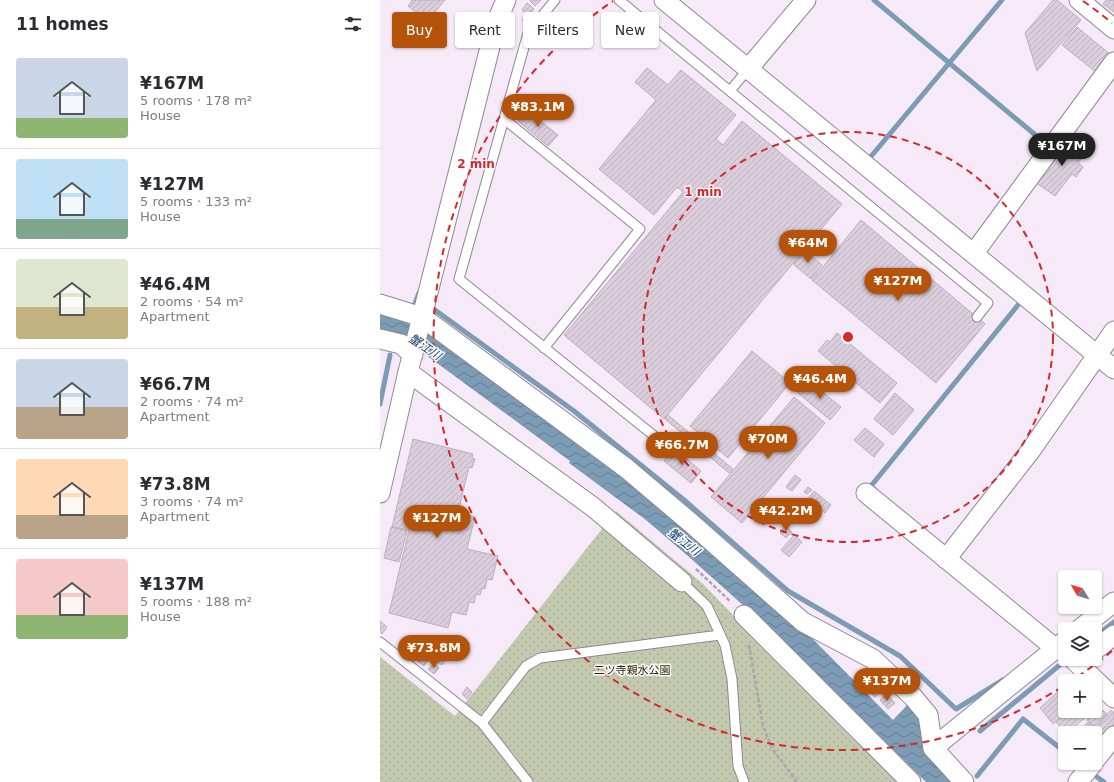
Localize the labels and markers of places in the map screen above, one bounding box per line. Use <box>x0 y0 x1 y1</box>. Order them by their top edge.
pin: ¥83.1M <box>505 94 571 128</box>
pin: ¥167M <box>1034 133 1090 167</box>
pin: ¥64M <box>784 230 832 264</box>
pin: ¥127M <box>870 268 926 302</box>
centre of rings <box>841 330 855 344</box>
pin: ¥46.4M <box>787 366 853 400</box>
pin: ¥70M <box>744 426 792 460</box>
pin: ¥66.7M <box>649 432 715 466</box>
pin: ¥42.2M <box>753 498 819 532</box>
pin: ¥127M <box>409 505 465 539</box>
pin: ¥73.8M <box>401 635 467 669</box>
pin: ¥137M <box>859 668 915 702</box>

